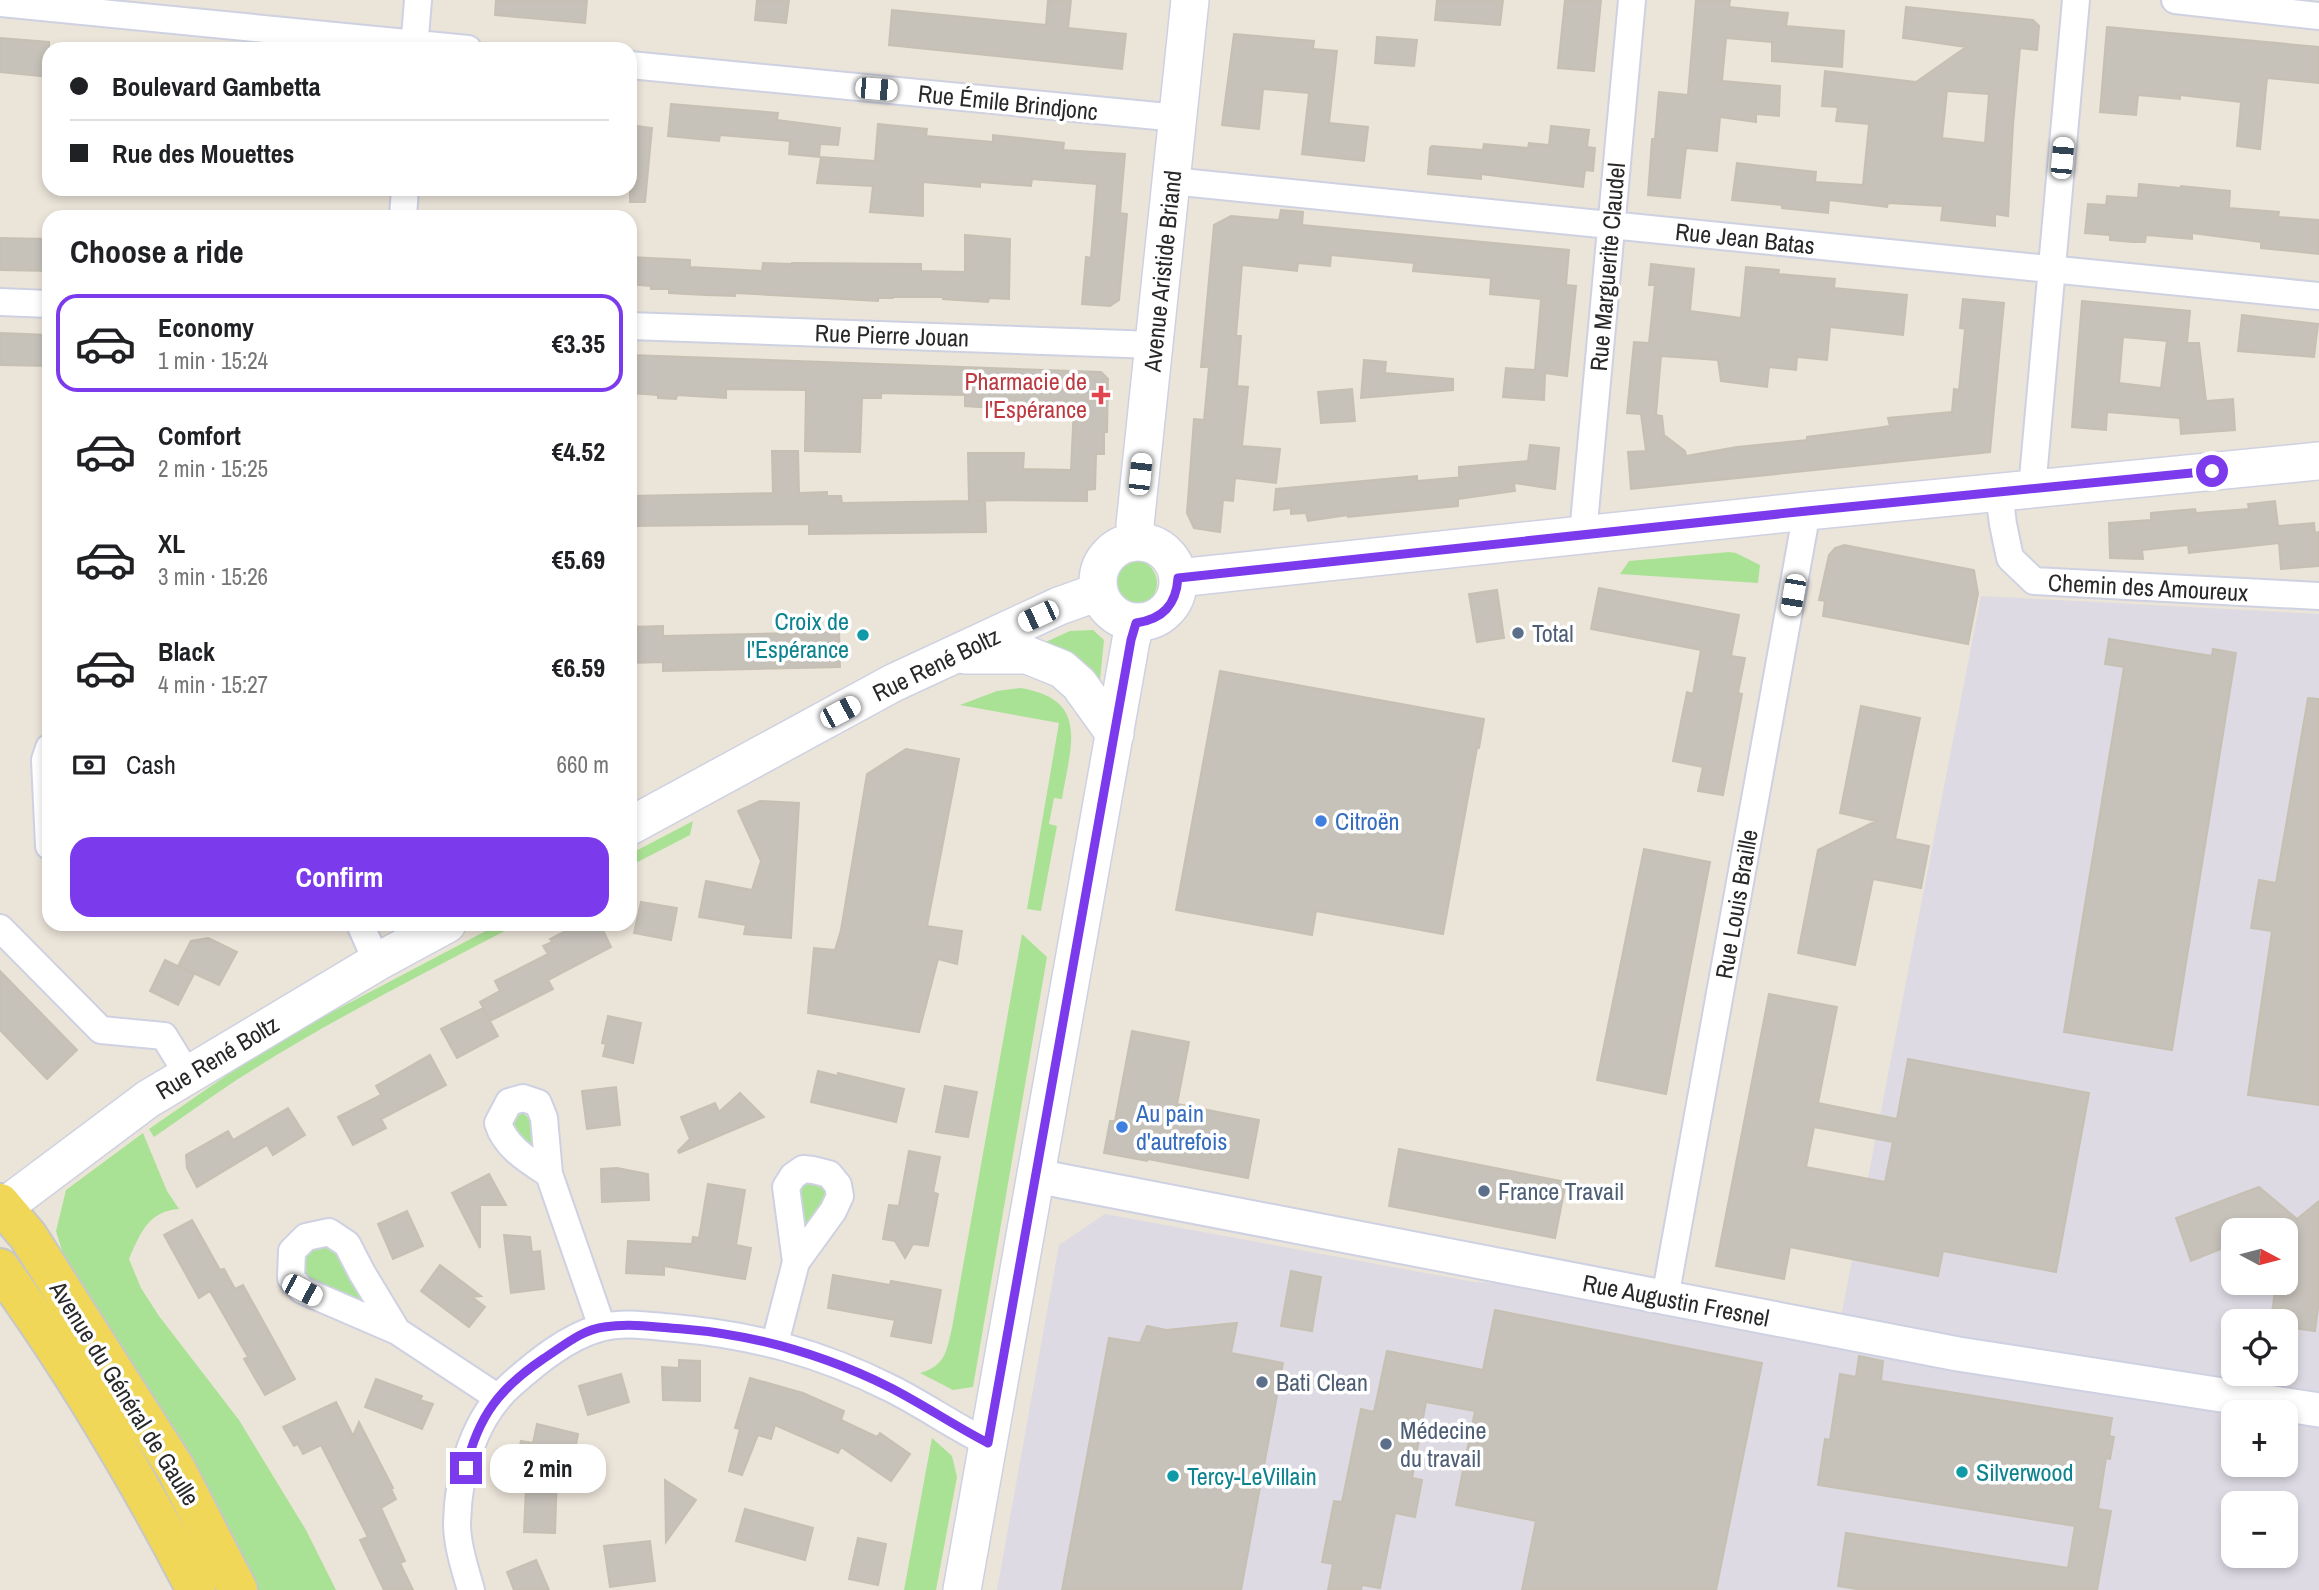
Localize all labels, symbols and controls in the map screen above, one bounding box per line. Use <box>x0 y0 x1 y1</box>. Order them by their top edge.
text: Boulevard Gambetta <box>112 69 321 104</box>
car <box>855 77 898 101</box>
street label: Rue Émile Brindjonc <box>917 77 1100 127</box>
text: Rue des Mouettes <box>112 136 294 171</box>
car <box>2050 136 2075 180</box>
street label: Rue Marguerite Claudel <box>1582 162 1632 372</box>
street label: Avenue Aristide Briand <box>1135 169 1188 374</box>
street label: Rue Jean Batas <box>1674 215 1816 261</box>
text: Choose a ride <box>70 230 244 273</box>
text: Economy <box>158 310 254 345</box>
icon: car <box>74 312 137 375</box>
street label: Rue Pierre Jouan <box>814 316 970 354</box>
text: €3.35 <box>552 326 605 361</box>
text: 1 min · 15:24 <box>158 345 268 376</box>
place label: Pharmacie de l'Espérance <box>964 365 1087 425</box>
marker: Pharmacie de l'Espérance <box>1093 387 1109 403</box>
text: Comfort <box>158 418 241 453</box>
icon: car <box>74 420 137 483</box>
text: €4.52 <box>552 434 605 469</box>
car <box>1128 452 1153 496</box>
text: 2 min · 15:25 <box>158 453 268 484</box>
route start <box>2196 455 2228 487</box>
text: XL <box>158 526 185 561</box>
icon: car <box>74 528 137 591</box>
text: €5.69 <box>552 542 605 577</box>
text: 3 min · 15:26 <box>158 561 268 592</box>
street label: Chemin des Amoureux <box>2047 566 2249 608</box>
car <box>1780 572 1807 618</box>
car <box>1015 598 1062 634</box>
place label: Croix de l'Espérance <box>747 605 849 665</box>
place label: Total <box>1532 617 1574 649</box>
street label: Rue René Boltz <box>867 619 1005 709</box>
marker: Total <box>1510 625 1526 641</box>
marker: Croix de l'Espérance <box>855 627 871 643</box>
text: Black <box>158 634 215 669</box>
icon: car <box>74 636 137 699</box>
text: €6.59 <box>552 650 605 685</box>
text: 4 min · 15:27 <box>158 669 268 700</box>
car <box>817 693 864 731</box>
icon: cash <box>70 746 108 784</box>
text: Cash <box>126 747 176 782</box>
text: 660 m <box>557 749 609 780</box>
place label: Citroën <box>1335 805 1400 837</box>
marker: Citroën <box>1313 813 1329 829</box>
street label: Rue Louis Braille <box>1707 827 1765 981</box>
button: Confirm <box>70 837 609 917</box>
street label: Rue René Boltz <box>150 1008 284 1106</box>
place label: Au pain d'autrefois <box>1135 1097 1227 1157</box>
marker: Au pain d'autrefois <box>1114 1119 1130 1135</box>
place label: France Travail <box>1498 1175 1624 1207</box>
marker: France Travail <box>1476 1183 1492 1199</box>
north arrow <box>2221 1218 2298 1295</box>
map controls <box>2221 1218 2298 1568</box>
street label: Rue Augustin Fresnel <box>1580 1266 1772 1334</box>
car <box>279 1271 326 1309</box>
street label: Avenue du Général de Gaulle <box>42 1274 207 1511</box>
button: locate <box>2221 1309 2298 1386</box>
place label: Bati Clean <box>1276 1366 1368 1398</box>
marker: Bati Clean <box>1254 1374 1270 1390</box>
button: + <box>2221 1400 2298 1477</box>
place label: Médecine du travail <box>1400 1414 1486 1474</box>
marker: Médecine du travail <box>1378 1436 1394 1452</box>
callout: 2 min <box>490 1444 606 1492</box>
route end <box>450 1452 482 1484</box>
text: 2 min <box>523 1453 573 1484</box>
place label: Silverwood <box>1976 1456 2073 1488</box>
place label: Tercy-LeVillain <box>1187 1460 1317 1492</box>
marker: Silverwood <box>1954 1464 1970 1480</box>
marker: Tercy-LeVillain <box>1165 1468 1181 1484</box>
button: − <box>2221 1491 2298 1568</box>

